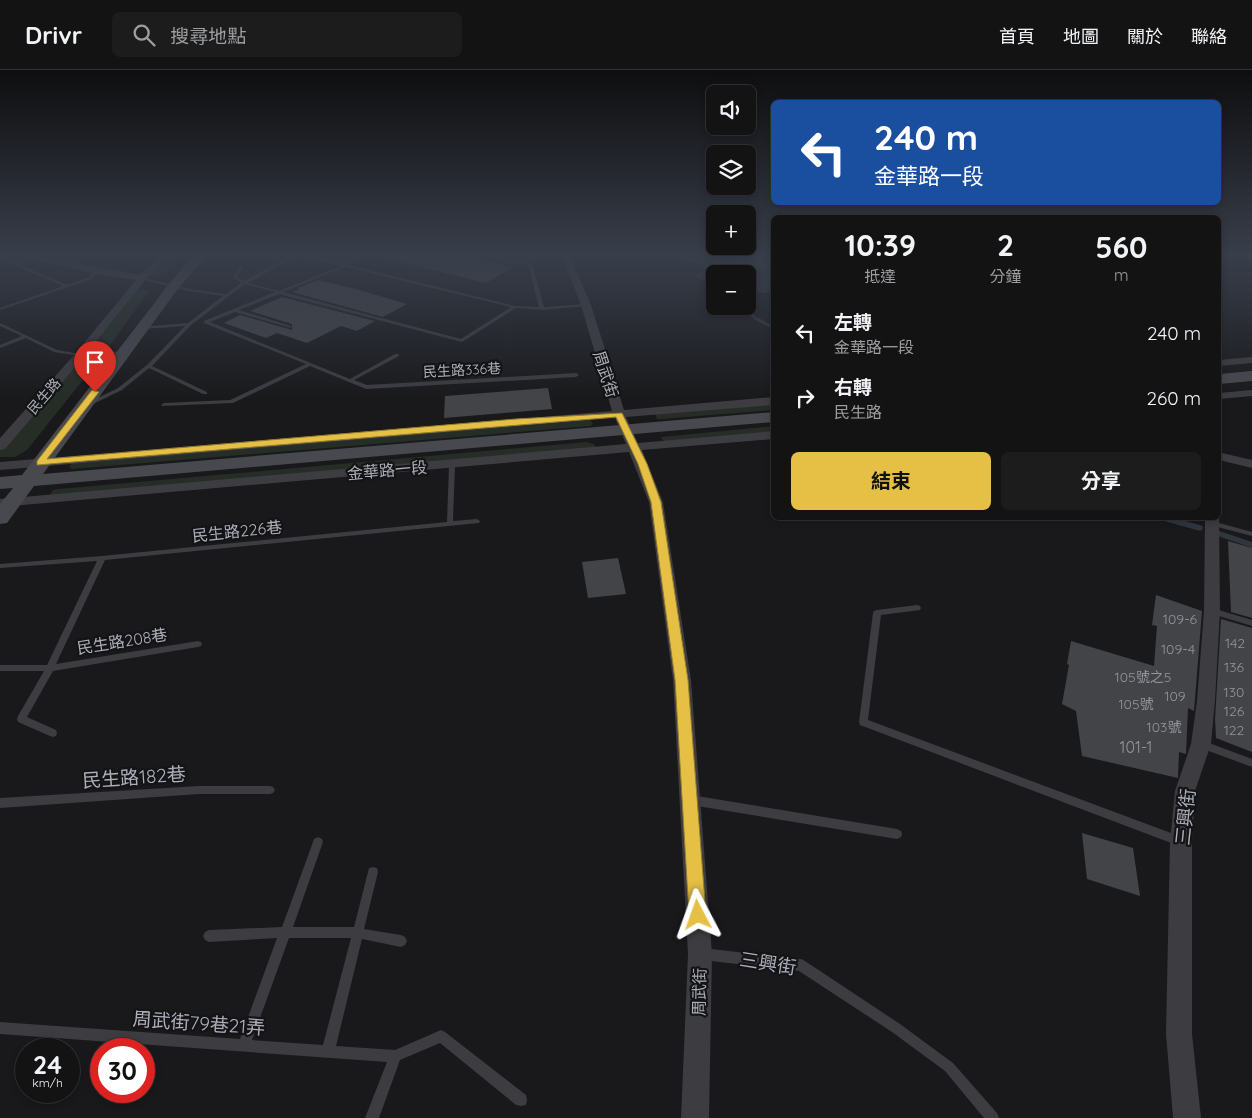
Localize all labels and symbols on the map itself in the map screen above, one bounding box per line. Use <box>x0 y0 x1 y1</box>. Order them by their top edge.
pin <box>74 341 116 392</box>
street label: 周武街 <box>589 348 623 400</box>
street label: 民生路336巷 <box>422 359 502 381</box>
street label: 民生路 <box>23 374 65 418</box>
street label: 金華路一段 <box>346 457 428 483</box>
street label: 民生路226巷 <box>191 516 283 546</box>
house number: 109-6 <box>1163 610 1198 628</box>
street label: 民生路208巷 <box>75 624 169 658</box>
house number: 142 <box>1225 634 1245 652</box>
house number: 109-4 <box>1161 640 1195 658</box>
house number: 136 <box>1224 658 1244 676</box>
house number: 105號之5 <box>1115 668 1171 686</box>
house number: 130 <box>1224 683 1244 701</box>
house number: 109 <box>1164 687 1186 705</box>
house number: 105號 <box>1118 695 1154 713</box>
house number: 126 <box>1224 702 1245 720</box>
house number: 103號 <box>1147 718 1181 736</box>
house number: 122 <box>1224 721 1245 739</box>
house number: 101-1 <box>1120 737 1152 757</box>
street label: 民生路182巷 <box>81 761 187 793</box>
street label: 三興街 <box>1170 787 1200 847</box>
position arrow <box>671 888 723 940</box>
street label: 三興街 <box>738 947 798 979</box>
street label: 周武街 <box>689 968 709 1016</box>
street label: 周武街79巷21弄 <box>132 1006 266 1040</box>
speed limit sign: 30 <box>90 1038 155 1103</box>

